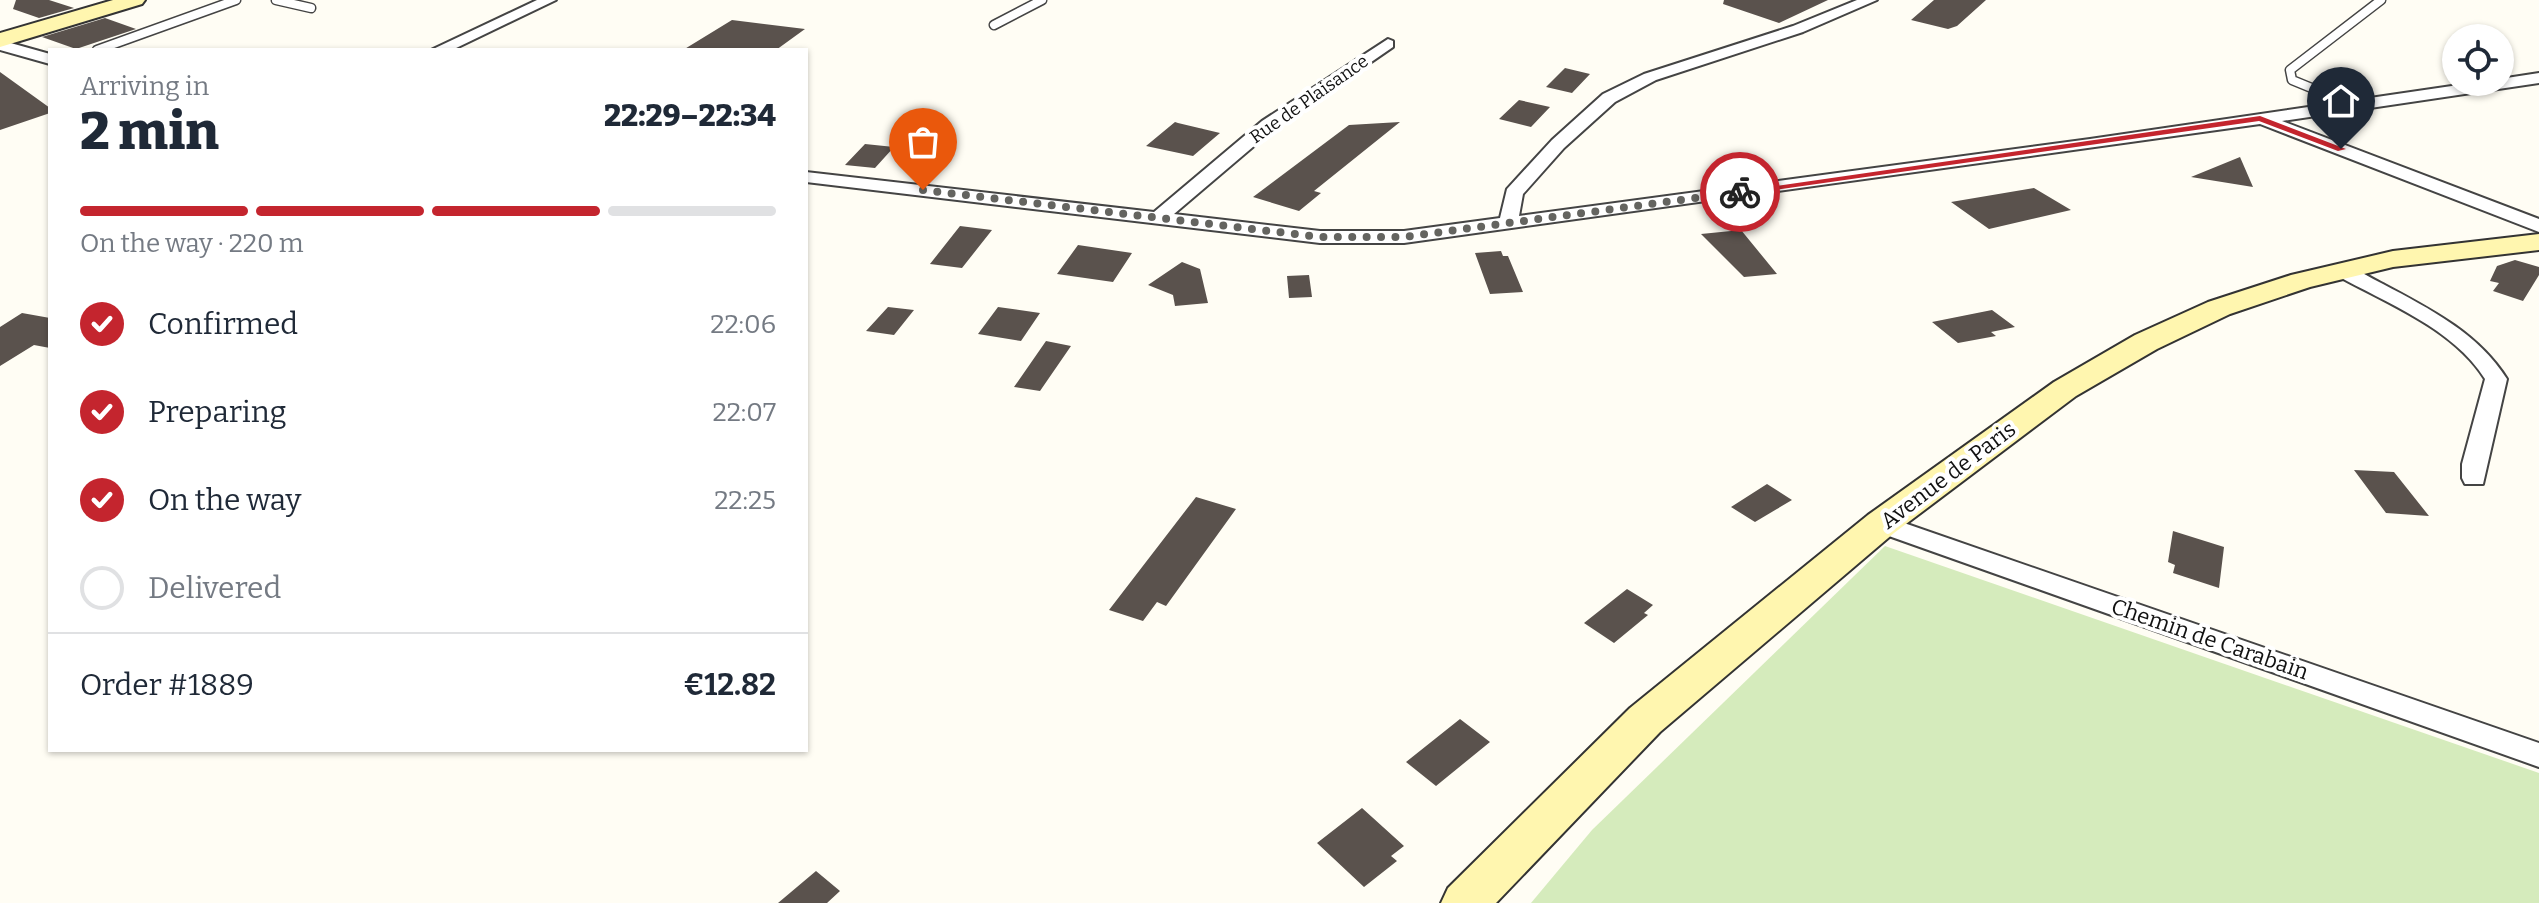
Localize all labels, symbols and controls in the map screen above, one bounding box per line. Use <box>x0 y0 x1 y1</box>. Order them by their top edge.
map controls <box>2442 24 2514 96</box>
button: locate <box>2442 24 2514 96</box>
street label: Rue de Plaisance <box>1246 50 1372 148</box>
pin <box>2307 67 2375 149</box>
text: Arriving in <box>80 71 209 102</box>
icon: home <box>2319 79 2363 123</box>
text: 22:29–22:34 <box>604 98 776 134</box>
text: 2 min <box>80 100 219 163</box>
pin <box>889 108 957 190</box>
icon: bag <box>901 120 945 164</box>
courier <box>1700 152 1780 232</box>
icon: bike <box>1718 170 1762 214</box>
text: On the way · 220 m <box>80 228 304 259</box>
icon: check <box>80 302 124 346</box>
text: Confirmed <box>148 306 298 342</box>
text: 22:06 <box>710 309 776 340</box>
icon: check <box>80 390 124 434</box>
text: Preparing <box>148 394 286 430</box>
text: 22:07 <box>713 397 776 428</box>
street label: Avenue de Paris <box>1875 415 2021 535</box>
icon: check <box>80 478 124 522</box>
text: On the way <box>148 482 301 518</box>
text: 22:25 <box>714 485 776 516</box>
text: Delivered <box>148 570 281 606</box>
street label: Chemin de Carabain <box>2108 593 2312 685</box>
text: Order #1889 <box>80 667 254 703</box>
text: €12.82 <box>684 667 776 703</box>

